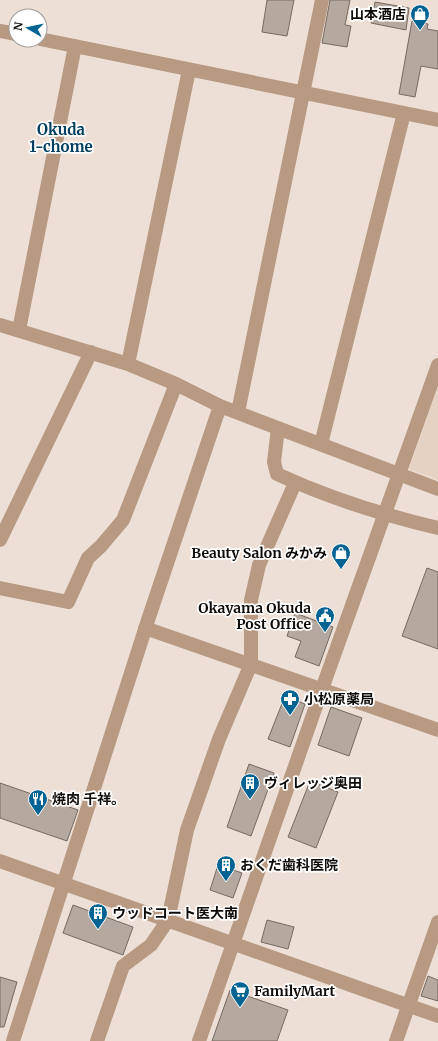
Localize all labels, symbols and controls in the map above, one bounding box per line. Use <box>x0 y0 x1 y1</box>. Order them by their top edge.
shop icon: 山本酒店 <box>409 3 431 31</box>
place label: 山本酒店 <box>350 5 406 23</box>
north arrow <box>8 8 48 48</box>
text: N <box>11 21 26 32</box>
district label: Okuda 1-chome <box>29 120 93 156</box>
shop icon: Beauty Salon みかみ <box>330 542 352 570</box>
place label: Beauty Salon みかみ <box>191 544 327 562</box>
place label: Okayama Okuda Post Office <box>198 599 311 633</box>
public building icon: Okayama Okuda Post Office <box>314 605 336 633</box>
pharmacy icon: 小松原薬局 <box>279 688 301 716</box>
place label: 小松原薬局 <box>304 690 374 708</box>
building icon: ヴィレッジ奥田 <box>239 772 261 800</box>
place label: ヴィレッジ奥田 <box>264 774 362 792</box>
restaurant icon: 焼肉 千祥。 <box>27 788 49 816</box>
place label: 焼肉 千祥。 <box>52 790 125 808</box>
building icon: おくだ歯科医院 <box>215 854 237 882</box>
place label: おくだ歯科医院 <box>240 856 338 874</box>
building icon: ウッドコート医大南 <box>87 902 109 930</box>
place label: ウッドコート医大南 <box>112 904 238 922</box>
supermarket icon: FamilyMart <box>229 980 251 1008</box>
place label: FamilyMart <box>254 982 335 1000</box>

